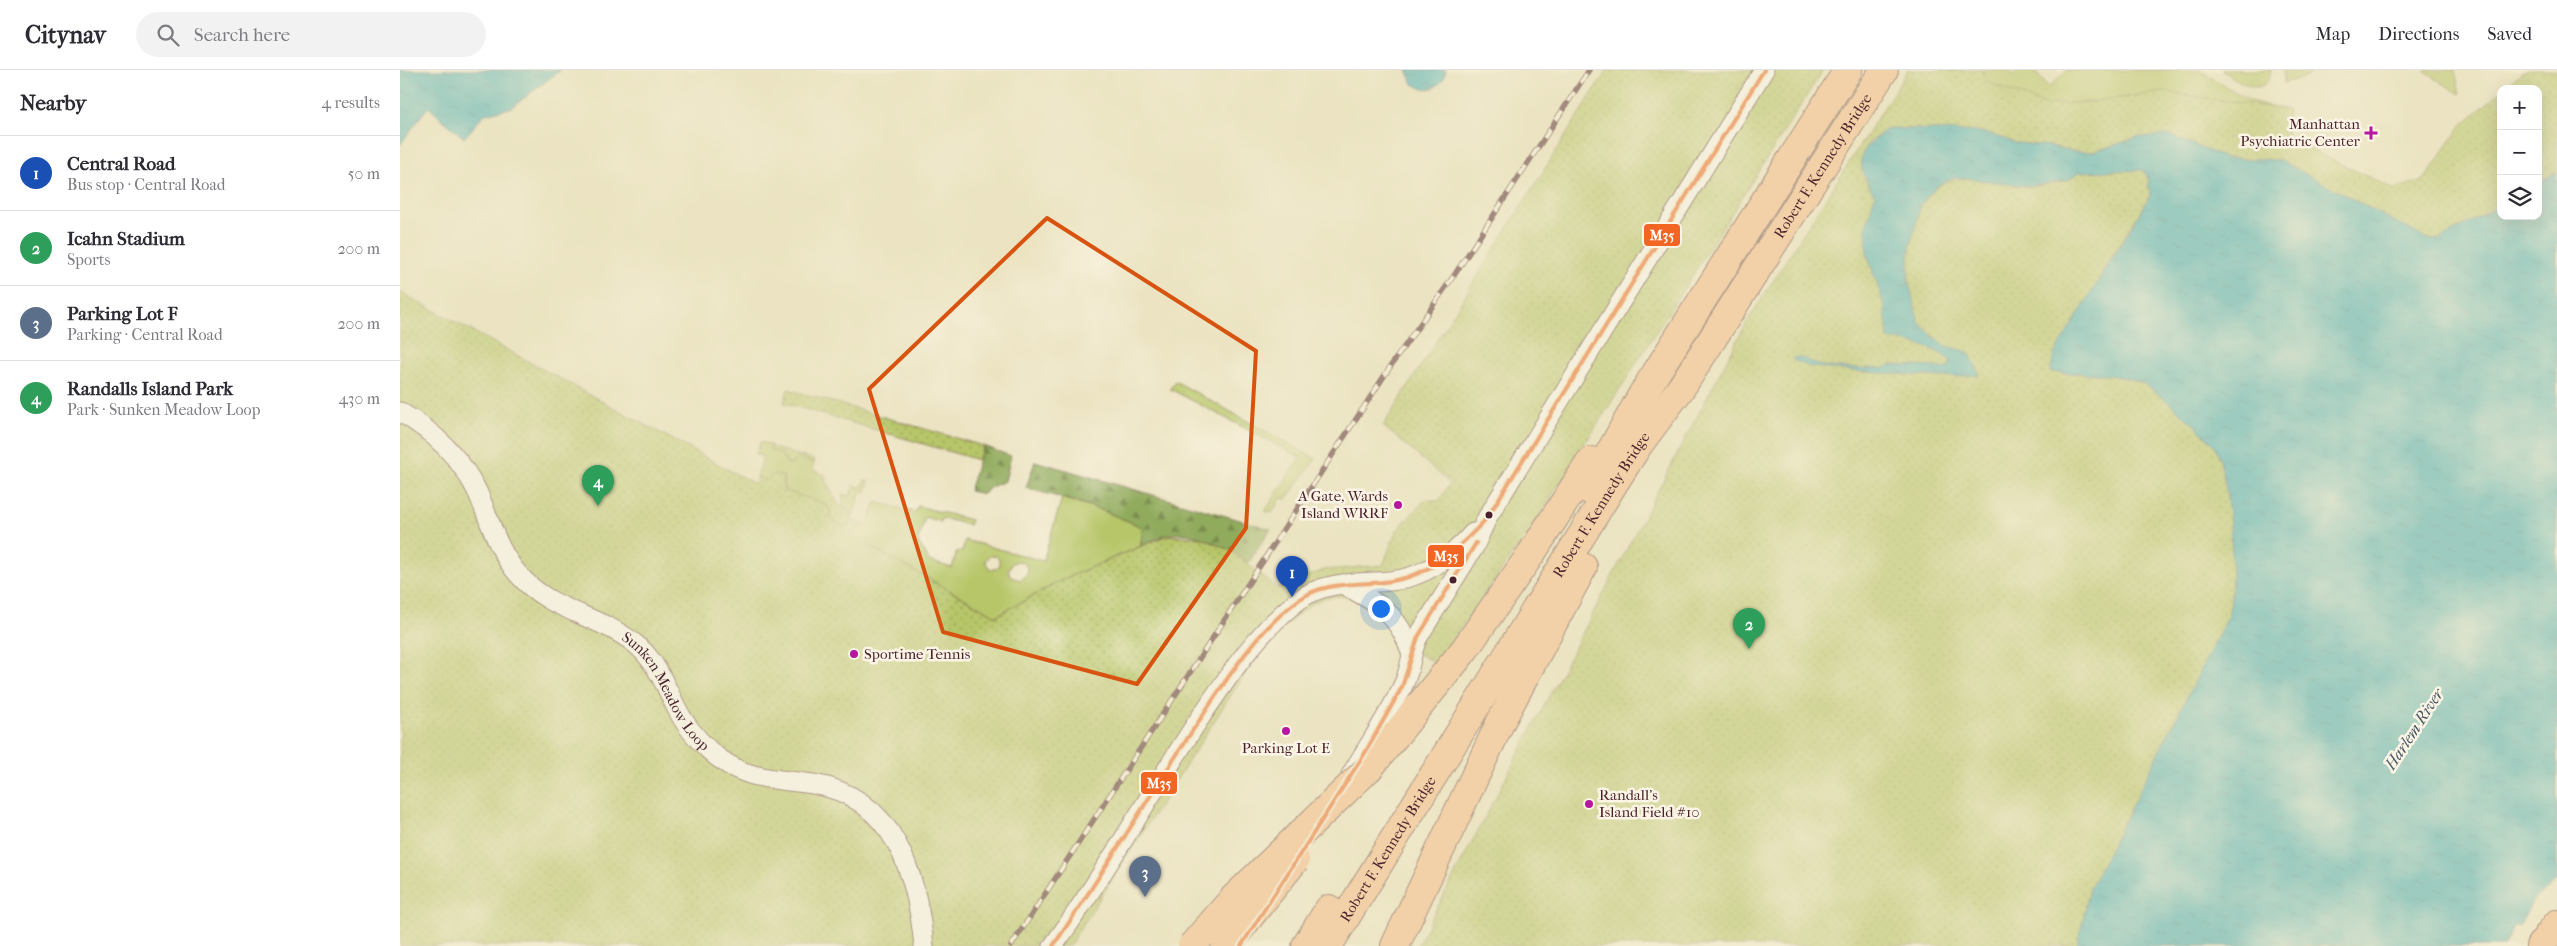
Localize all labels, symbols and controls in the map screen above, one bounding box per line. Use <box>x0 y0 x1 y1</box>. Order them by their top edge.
search box <box>136 12 486 57</box>
text: Citynav <box>25 21 106 49</box>
icon: search <box>154 21 182 49</box>
text: Search here <box>194 24 290 46</box>
text: Map <box>2316 24 2350 45</box>
text: Directions <box>2378 24 2459 45</box>
text: Saved <box>2487 24 2532 45</box>
map controls <box>2497 85 2542 220</box>
button: + <box>2497 85 2542 130</box>
street label: Robert F. Kennedy Bridge <box>1770 90 1876 242</box>
text: Nearby <box>20 91 86 115</box>
text: 4 results <box>322 93 380 112</box>
place label: Manhattan Psychiatric Center <box>2240 115 2361 150</box>
marker: Manhattan Psychiatric Center <box>2364 126 2378 140</box>
button: − <box>2497 130 2542 175</box>
text: Central Road <box>67 153 175 175</box>
text: 1 <box>33 164 39 183</box>
text: 50 m <box>348 164 380 183</box>
text: Bus stop · Central Road <box>67 175 226 194</box>
button: layers <box>2497 175 2542 220</box>
line badge: M35 <box>1643 223 1681 247</box>
text: M35 <box>1649 227 1674 244</box>
text: Icahn Stadium <box>67 228 185 250</box>
text: 2 <box>32 239 40 258</box>
text: 200 m <box>337 239 380 258</box>
text: Sports <box>67 250 110 269</box>
text: Parking Lot F <box>67 303 178 325</box>
text: 3 <box>33 314 39 333</box>
text: 200 m <box>337 314 380 333</box>
text: Parking · Central Road <box>67 325 223 344</box>
text: Randalls Island Park <box>67 378 233 400</box>
text: 4 <box>31 389 41 408</box>
text: 430 m <box>338 389 380 408</box>
text: Park · Sunken Meadow Loop <box>67 400 260 419</box>
street label: Robert F. Kennedy Bridge <box>1549 428 1654 581</box>
pin: 4 <box>582 465 614 506</box>
place label: A Gate, Wards Island WRRF <box>1297 487 1388 522</box>
marker: A Gate, Wards Island WRRF <box>1392 499 1404 511</box>
unlabelled marker <box>1484 510 1494 520</box>
line badge: M35 <box>1427 544 1465 568</box>
text: M35 <box>1433 548 1458 565</box>
pin: 1 <box>1276 556 1308 597</box>
unlabelled marker <box>1448 575 1458 585</box>
your location <box>1368 596 1394 622</box>
pin: 2 <box>1733 608 1765 649</box>
street label: Sunken Meadow Loop <box>618 628 713 755</box>
place label: Sportime Tennis <box>864 645 971 663</box>
marker: Sportime Tennis <box>848 648 860 660</box>
water label: Harlem River <box>2380 683 2448 774</box>
marker: Parking Lot E <box>1280 725 1292 737</box>
place label: Parking Lot E <box>1242 739 1330 757</box>
line badge: M35 <box>1140 771 1178 795</box>
street label: Robert F. Kennedy Bridge <box>1336 772 1440 925</box>
text: M35 <box>1146 775 1171 792</box>
place label: Randall's Island Field #10 <box>1599 786 1700 821</box>
marker: Randall's Island Field #10 <box>1583 798 1595 810</box>
pin: 3 <box>1129 856 1161 897</box>

